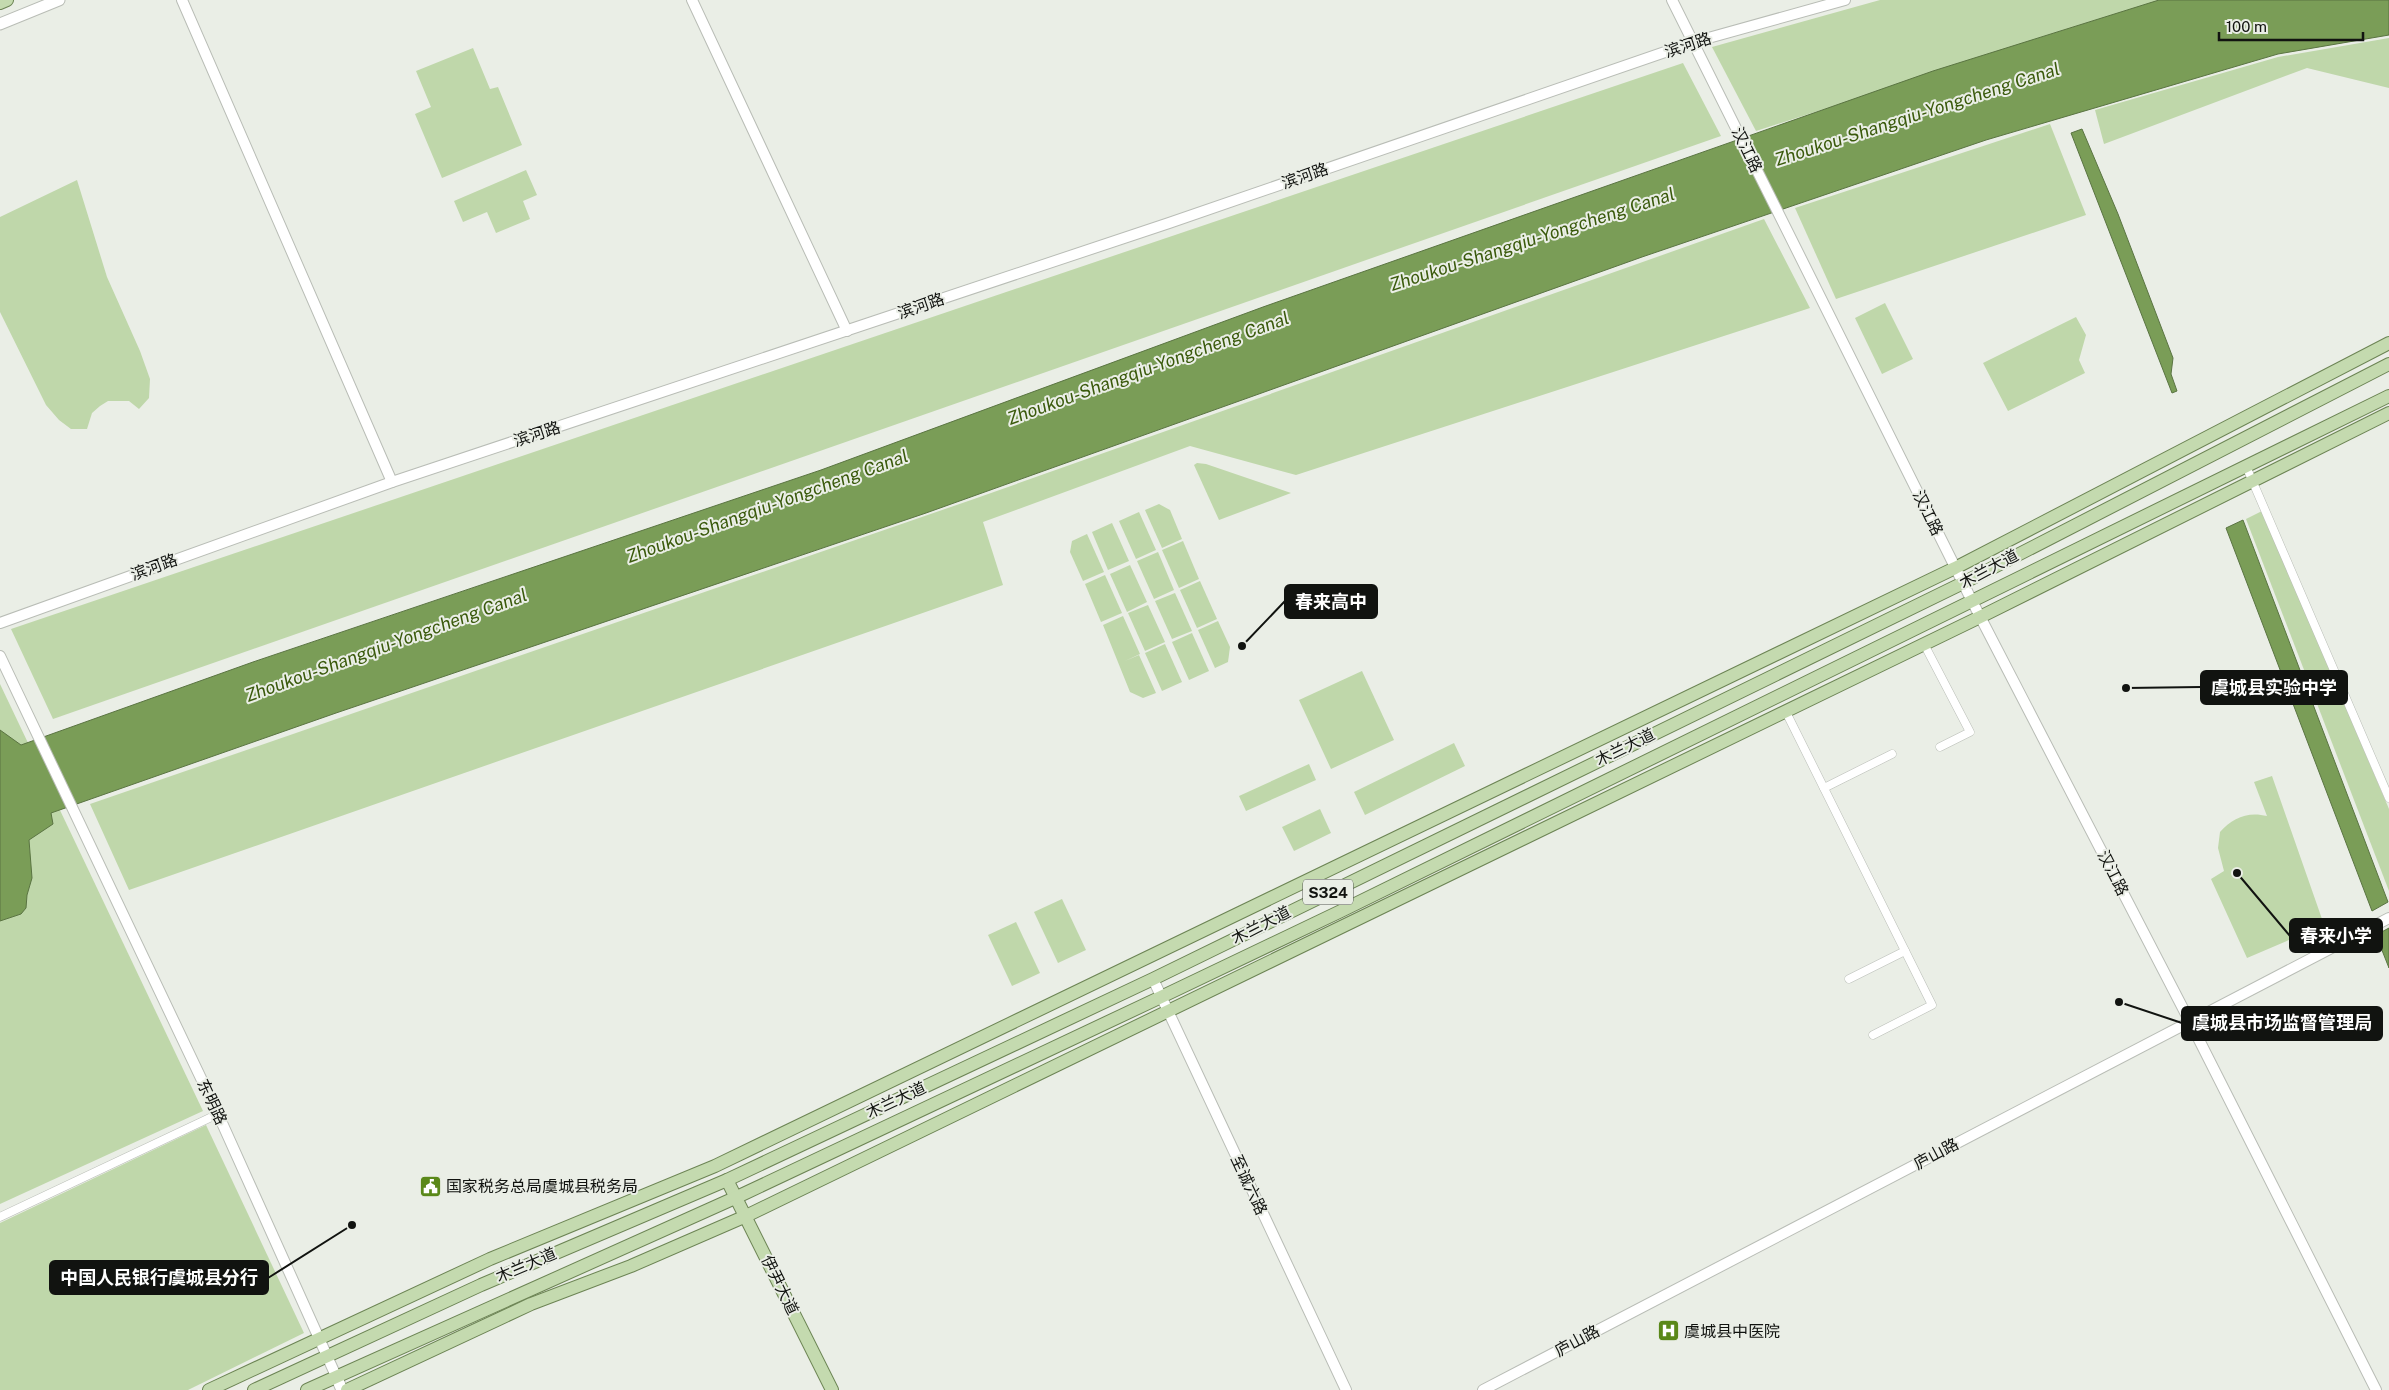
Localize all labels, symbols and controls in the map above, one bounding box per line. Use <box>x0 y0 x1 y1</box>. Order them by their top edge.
scale bar <box>2219 10 2363 42</box>
text: 100 m <box>2226 18 2267 35</box>
street label: 滨河路 <box>1662 29 1714 61</box>
water label: Zhoukou-Shangqiu-Yongcheng Canal <box>1772 58 2062 170</box>
street label: 汉江路 <box>1728 124 1766 176</box>
street label: 滨河路 <box>1279 159 1331 193</box>
water label: Zhoukou-Shangqiu-Yongcheng Canal <box>1387 183 1677 295</box>
street label: 滨河路 <box>895 289 947 323</box>
water label: Zhoukou-Shangqiu-Yongcheng Canal <box>1004 307 1292 429</box>
street label: 滨河路 <box>511 418 563 450</box>
water label: Zhoukou-Shangqiu-Yongcheng Canal <box>623 445 911 567</box>
street label: 汉江路 <box>1909 487 1947 539</box>
street label: 木兰大道 <box>1956 546 2022 592</box>
street label: 滨河路 <box>128 550 180 584</box>
water label: Zhoukou-Shangqiu-Yongcheng Canal <box>242 584 530 706</box>
callout: 春来高中 <box>1285 585 1377 618</box>
text: 春来高中 <box>1295 591 1367 612</box>
callout: 虞城县实验中学 <box>2201 671 2347 704</box>
text: 虞城县实验中学 <box>2211 677 2337 698</box>
street label: 木兰大道 <box>1592 724 1658 770</box>
street label: 汉江路 <box>2094 847 2132 899</box>
road number: S324 <box>1303 880 1353 904</box>
street label: 木兰大道 <box>1228 902 1294 948</box>
callout: 春来小学 <box>2290 919 2382 952</box>
text: 春来小学 <box>2300 925 2372 946</box>
callout: 虞城县市场监督管理局 <box>2182 1007 2382 1040</box>
text: 虞城县市场监督管理局 <box>2192 1012 2372 1033</box>
street label: 东明路 <box>193 1076 231 1128</box>
street label: 木兰大道 <box>863 1078 929 1122</box>
street label: 庐山路 <box>1910 1134 1962 1174</box>
street label: 至诚六路 <box>1227 1152 1271 1218</box>
public building icon: 国家税务总局虞城县税务局 <box>418 1174 442 1198</box>
place label: 国家税务总局虞城县税务局 <box>446 1177 638 1196</box>
street label: 木兰大道 <box>493 1244 559 1286</box>
street label: 伊尹大道 <box>757 1252 803 1318</box>
callout: 中国人民银行虞城县分行 <box>50 1261 268 1294</box>
text: 中国人民银行虞城县分行 <box>60 1267 258 1288</box>
hospital icon: 虞城县中医院 <box>1656 1319 1680 1343</box>
street label: 庐山路 <box>1551 1321 1603 1361</box>
place label: 虞城县中医院 <box>1684 1322 1780 1341</box>

